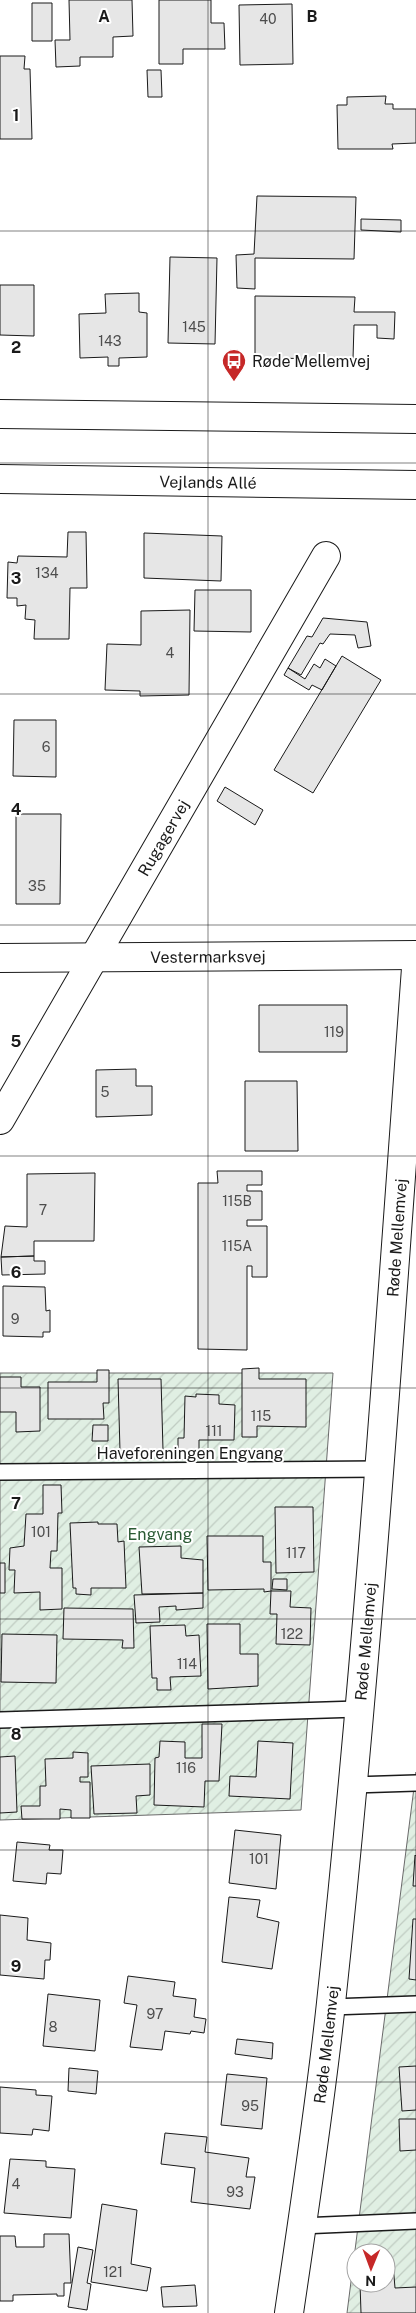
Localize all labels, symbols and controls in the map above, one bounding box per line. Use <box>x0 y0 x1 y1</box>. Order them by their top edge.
text: A <box>98 7 110 26</box>
text: B <box>307 7 318 26</box>
house number: 40 <box>259 11 277 27</box>
text: 1 <box>13 106 19 125</box>
house number: 145 <box>182 319 206 335</box>
house number: 143 <box>98 333 122 349</box>
text: 2 <box>11 338 21 357</box>
bus stop icon: Røde Mellemvej <box>221 348 247 382</box>
place label: Røde Mellemvej <box>252 352 370 371</box>
street label: Vejlands Allé <box>159 472 257 493</box>
house number: 134 <box>35 565 59 581</box>
text: 3 <box>11 569 21 588</box>
house number: 4 <box>166 645 175 661</box>
house number: 6 <box>42 739 51 755</box>
street label: Rugagervej <box>134 796 193 880</box>
text: 4 <box>11 800 22 819</box>
house number: 35 <box>28 878 46 894</box>
street label: Vestermarksvej <box>150 947 266 967</box>
house number: 119 <box>324 1024 344 1040</box>
text: 5 <box>11 1032 22 1051</box>
house number: 5 <box>101 1084 110 1100</box>
street label: Røde Mellemvej <box>383 1178 411 1297</box>
house number: 115B <box>222 1193 252 1209</box>
house number: 7 <box>39 1202 47 1218</box>
house number: 115A <box>222 1238 252 1254</box>
text: 6 <box>11 1263 21 1282</box>
house number: 9 <box>11 1311 20 1327</box>
house number: 115 <box>251 1408 271 1424</box>
house number: 111 <box>205 1423 223 1439</box>
street label: Haveforeningen Engvang <box>96 1444 284 1463</box>
text: 7 <box>11 1494 21 1513</box>
house number: 101 <box>31 1524 51 1540</box>
park label: Engvang <box>128 1525 192 1544</box>
house number: 117 <box>286 1545 306 1561</box>
street label: Røde Mellemvej <box>351 1582 380 1701</box>
house number: 122 <box>281 1626 303 1642</box>
house number: 114 <box>177 1656 197 1672</box>
text: 8 <box>11 1725 22 1744</box>
house number: 116 <box>176 1760 196 1776</box>
house number: 101 <box>249 1851 269 1867</box>
text: 9 <box>11 1957 21 1976</box>
street label: Røde Mellemvej <box>310 1985 343 2105</box>
house number: 97 <box>147 2006 163 2022</box>
house number: 8 <box>48 2019 58 2035</box>
house number: 95 <box>241 2098 259 2114</box>
house number: 4 <box>12 2176 21 2192</box>
house number: 93 <box>226 2184 244 2200</box>
north arrow <box>346 2243 396 2293</box>
house number: 121 <box>103 2264 123 2280</box>
text: N <box>365 2273 376 2289</box>

